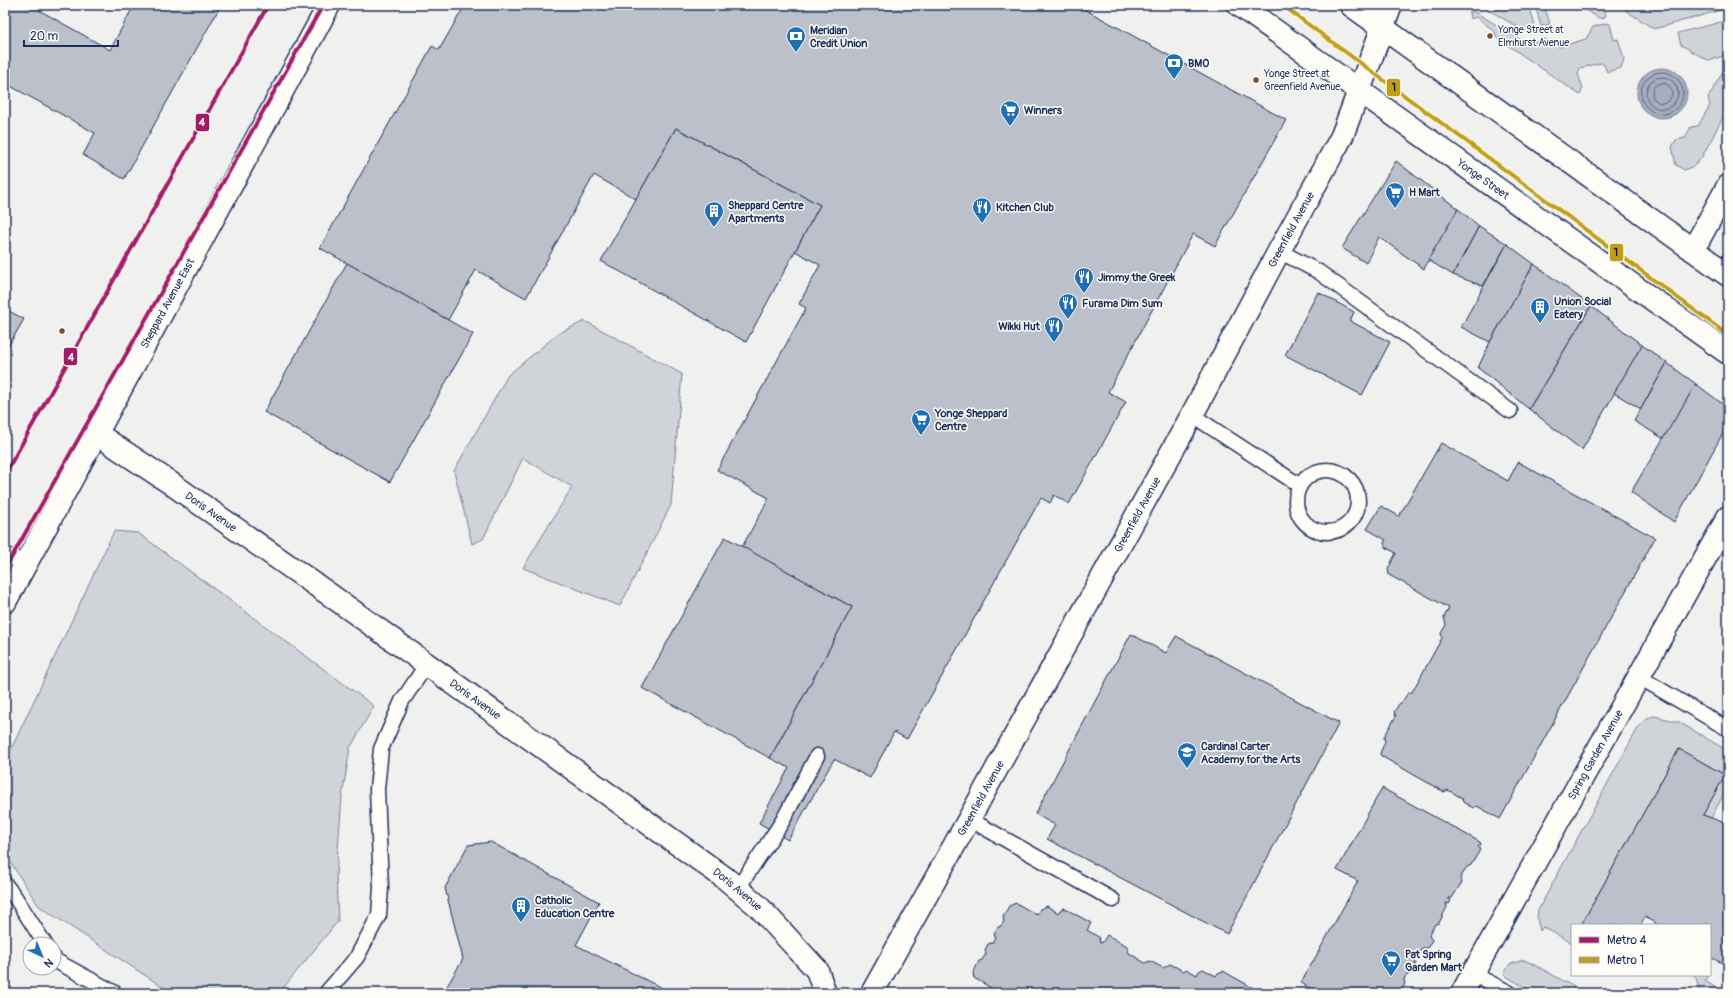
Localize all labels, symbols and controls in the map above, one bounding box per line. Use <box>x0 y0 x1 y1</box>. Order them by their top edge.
scale bar <box>24 22 118 48</box>
place label: Meridian Credit Union <box>810 24 868 50</box>
place label: Yonge Street at Elmhurst Avenue <box>1497 24 1569 49</box>
bank icon: Meridian Credit Union <box>785 25 807 53</box>
text: 20 m <box>30 29 59 44</box>
marker: Yonge Street at Elmhurst Avenue <box>1485 31 1495 41</box>
bank icon: BMO <box>1163 52 1185 80</box>
place label: BMO <box>1188 57 1209 70</box>
place label: Yonge Street at Greenfield Avenue <box>1263 68 1340 93</box>
marker: Yonge Street at Greenfield Avenue <box>1251 75 1261 85</box>
line badge: 1 <box>1386 78 1401 97</box>
text: 1 <box>1392 81 1396 94</box>
supermarket icon: Winners <box>999 99 1021 127</box>
place label: Winners <box>1024 104 1062 117</box>
line badge: 4 <box>195 113 210 132</box>
text: 4 <box>198 116 206 129</box>
street label: Yonge Street <box>1454 155 1512 202</box>
supermarket icon: H Mart <box>1384 181 1406 209</box>
place label: H Mart <box>1409 186 1440 199</box>
street label: Greenfield Avenue <box>1265 189 1317 269</box>
restaurant icon: Kitchen Club <box>971 196 993 224</box>
place label: Sheppard Centre Apartments <box>728 199 804 225</box>
building icon: Sheppard Centre Apartments <box>703 200 725 228</box>
place label: Kitchen Club <box>996 201 1055 214</box>
line badge: 1 <box>1609 243 1624 262</box>
text: 1 <box>1614 246 1618 259</box>
street label: Sheppard Avenue East <box>137 255 197 350</box>
restaurant icon: Jimmy the Greek <box>1073 266 1095 294</box>
place label: Jimmy the Greek <box>1098 271 1176 284</box>
restaurant icon: Furama Dim Sum <box>1057 292 1079 320</box>
place label: Union Social Eatery <box>1554 295 1612 321</box>
building icon: Union Social Eatery <box>1529 296 1551 324</box>
place label: Furama Dim Sum <box>1082 297 1163 310</box>
restaurant icon: Wikki Hut <box>1043 315 1065 343</box>
place label: Wikki Hut <box>998 320 1041 333</box>
unlabelled marker <box>57 326 67 336</box>
line badge: 4 <box>63 347 78 366</box>
text: 4 <box>67 351 75 364</box>
place label: Yonge Sheppard Centre <box>934 407 1007 433</box>
supermarket icon: Yonge Sheppard Centre <box>910 408 932 436</box>
street label: Greenfield Avenue <box>1111 474 1163 554</box>
street label: Doris Avenue <box>183 489 240 534</box>
street label: Doris Avenue <box>447 676 504 722</box>
street label: Spring Garden Avenue <box>1565 707 1626 802</box>
place label: Cardinal Carter Academy for the Arts <box>1201 740 1300 766</box>
school or university icon: Cardinal Carter Academy for the Arts <box>1176 741 1198 769</box>
street label: Greenfield Avenue <box>954 758 1007 838</box>
street label: Doris Avenue <box>711 865 766 913</box>
place label: Catholic Education Centre <box>535 894 615 920</box>
building icon: Catholic Education Centre <box>510 895 532 923</box>
legend <box>1571 924 1711 976</box>
text: Metro 4 <box>1607 933 1646 948</box>
north arrow <box>22 936 62 976</box>
place label: Pat Spring Garden Mart <box>1405 948 1462 974</box>
supermarket icon: Pat Spring Garden Mart <box>1380 949 1402 977</box>
text: Metro 1 <box>1607 953 1644 968</box>
text: N <box>41 956 56 970</box>

